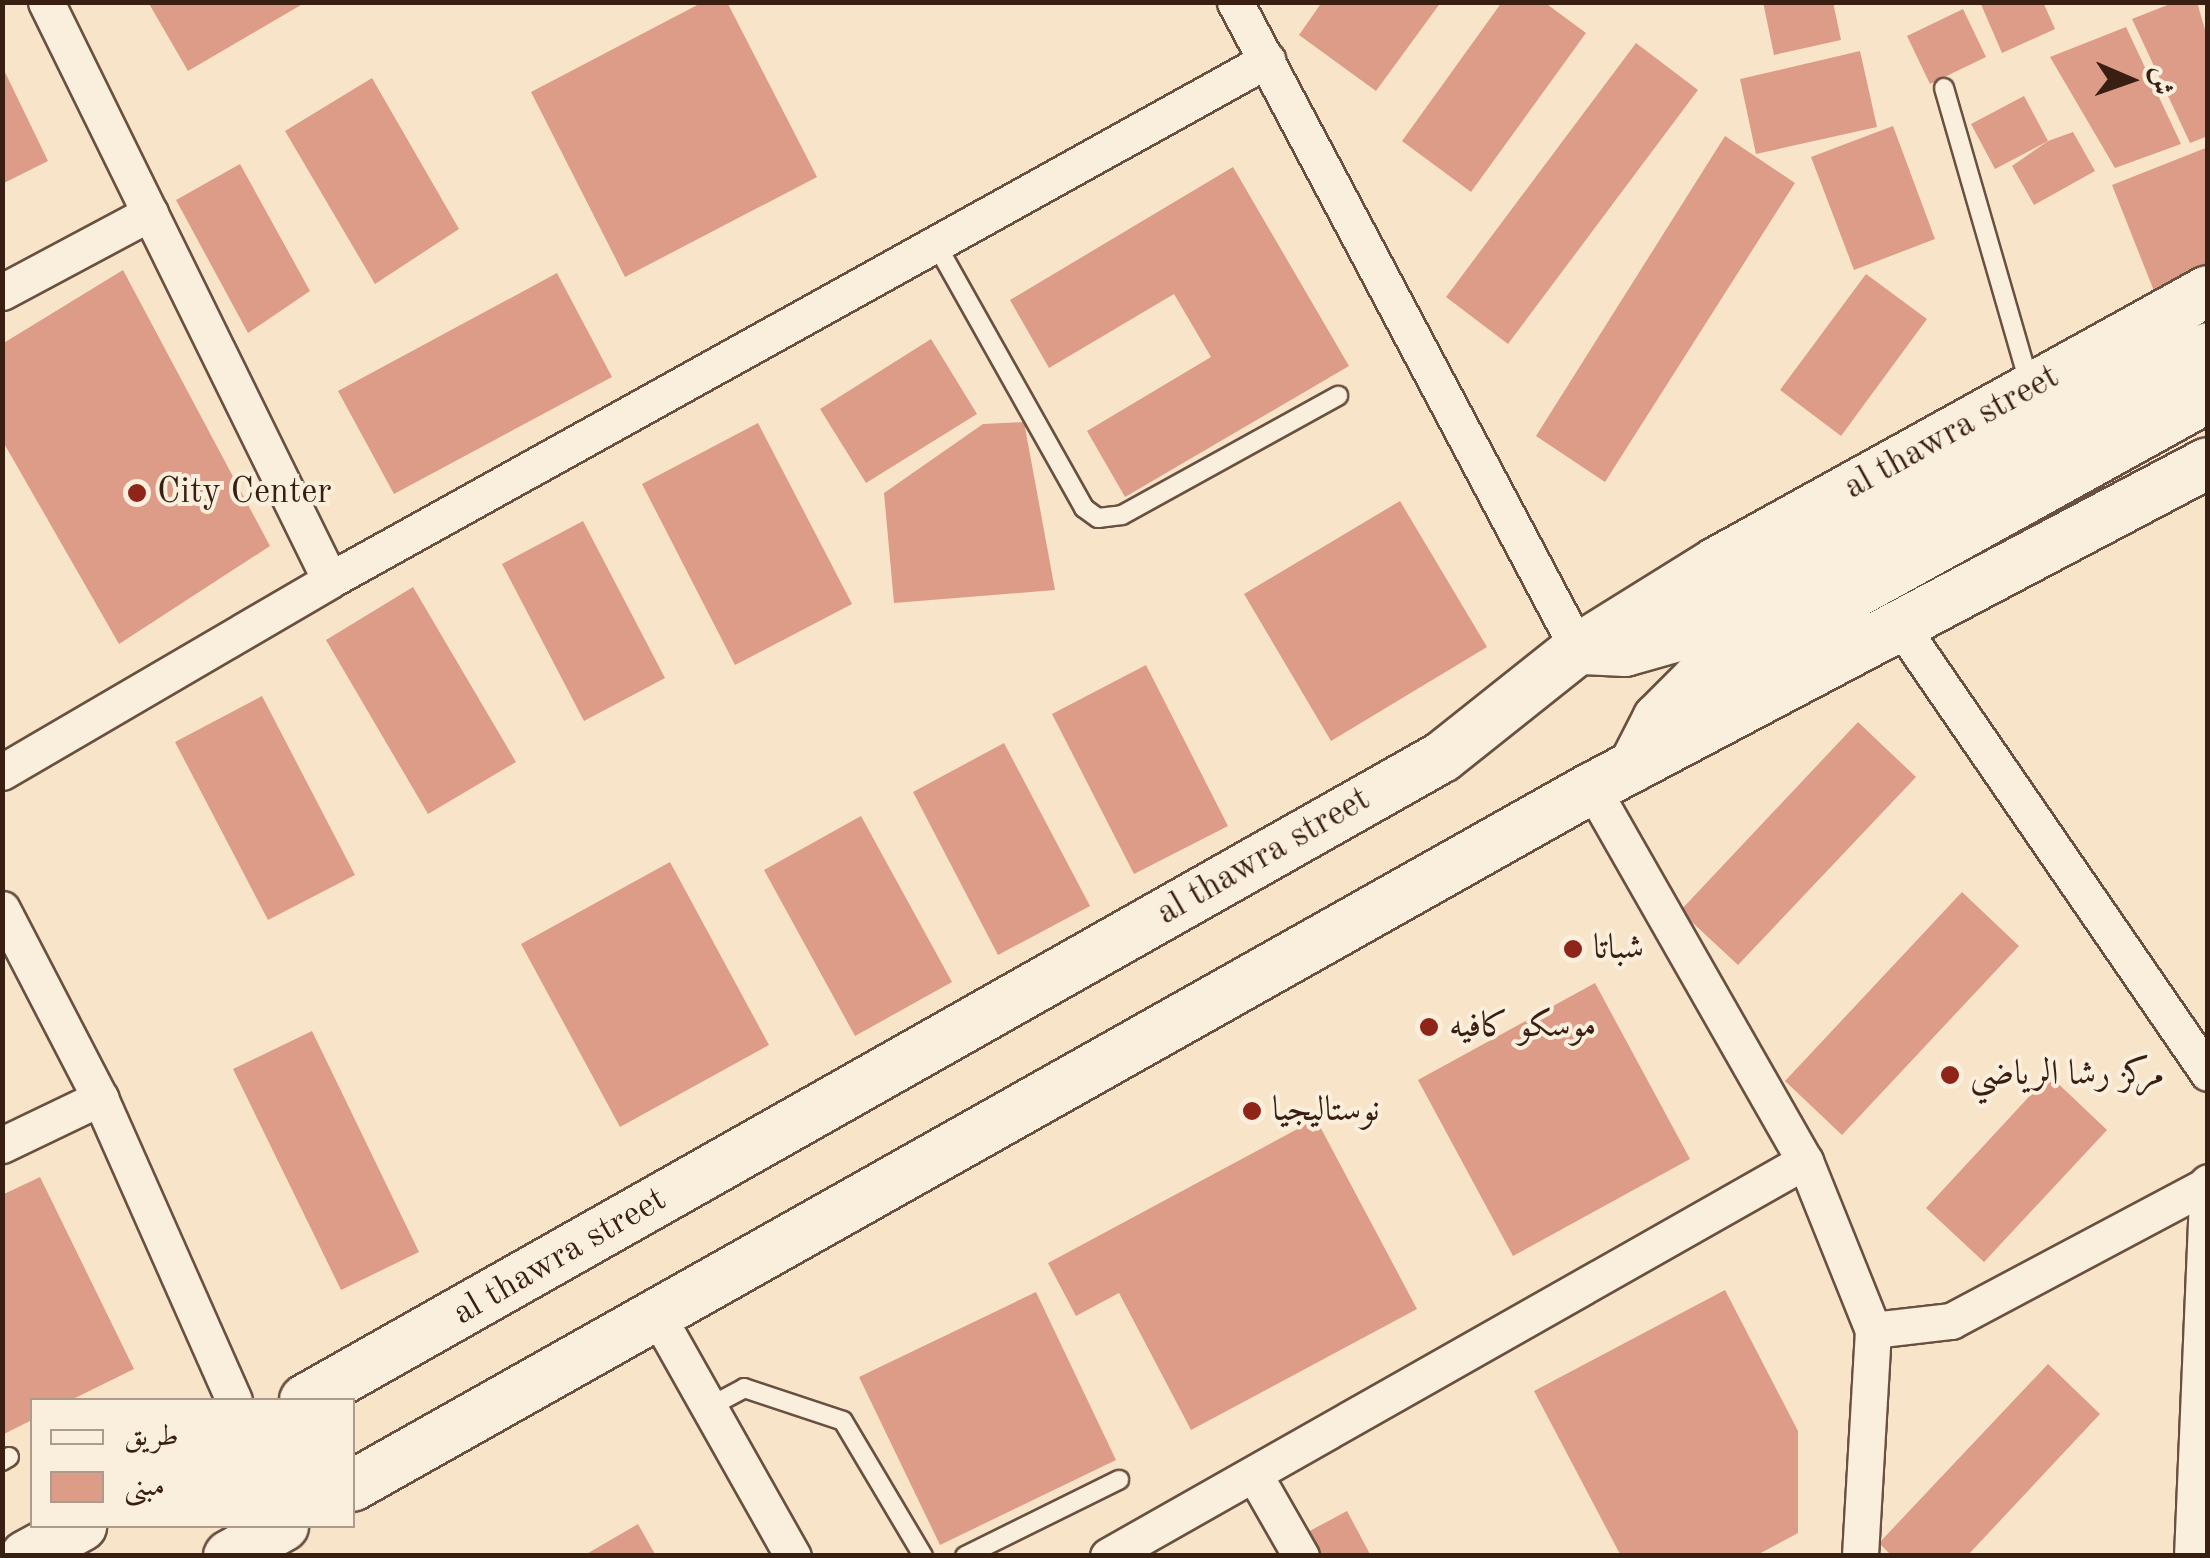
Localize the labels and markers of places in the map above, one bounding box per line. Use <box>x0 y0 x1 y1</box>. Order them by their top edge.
place label: City Center <box>157 472 332 514</box>
marker: City Center <box>126 482 148 504</box>
place label: شباتا <box>1593 928 1644 970</box>
marker: شباتا <box>1562 938 1584 960</box>
place label: موسكو كافيه <box>1449 1006 1596 1048</box>
marker: موسكو كافيه <box>1418 1016 1440 1038</box>
place label: مركز رشا الرياضي <box>1970 1054 2164 1096</box>
marker: مركز رشا الرياضي <box>1939 1064 1961 1086</box>
place label: نوستاليجيا <box>1272 1090 1380 1132</box>
marker: نوستاليجيا <box>1241 1100 1263 1122</box>

